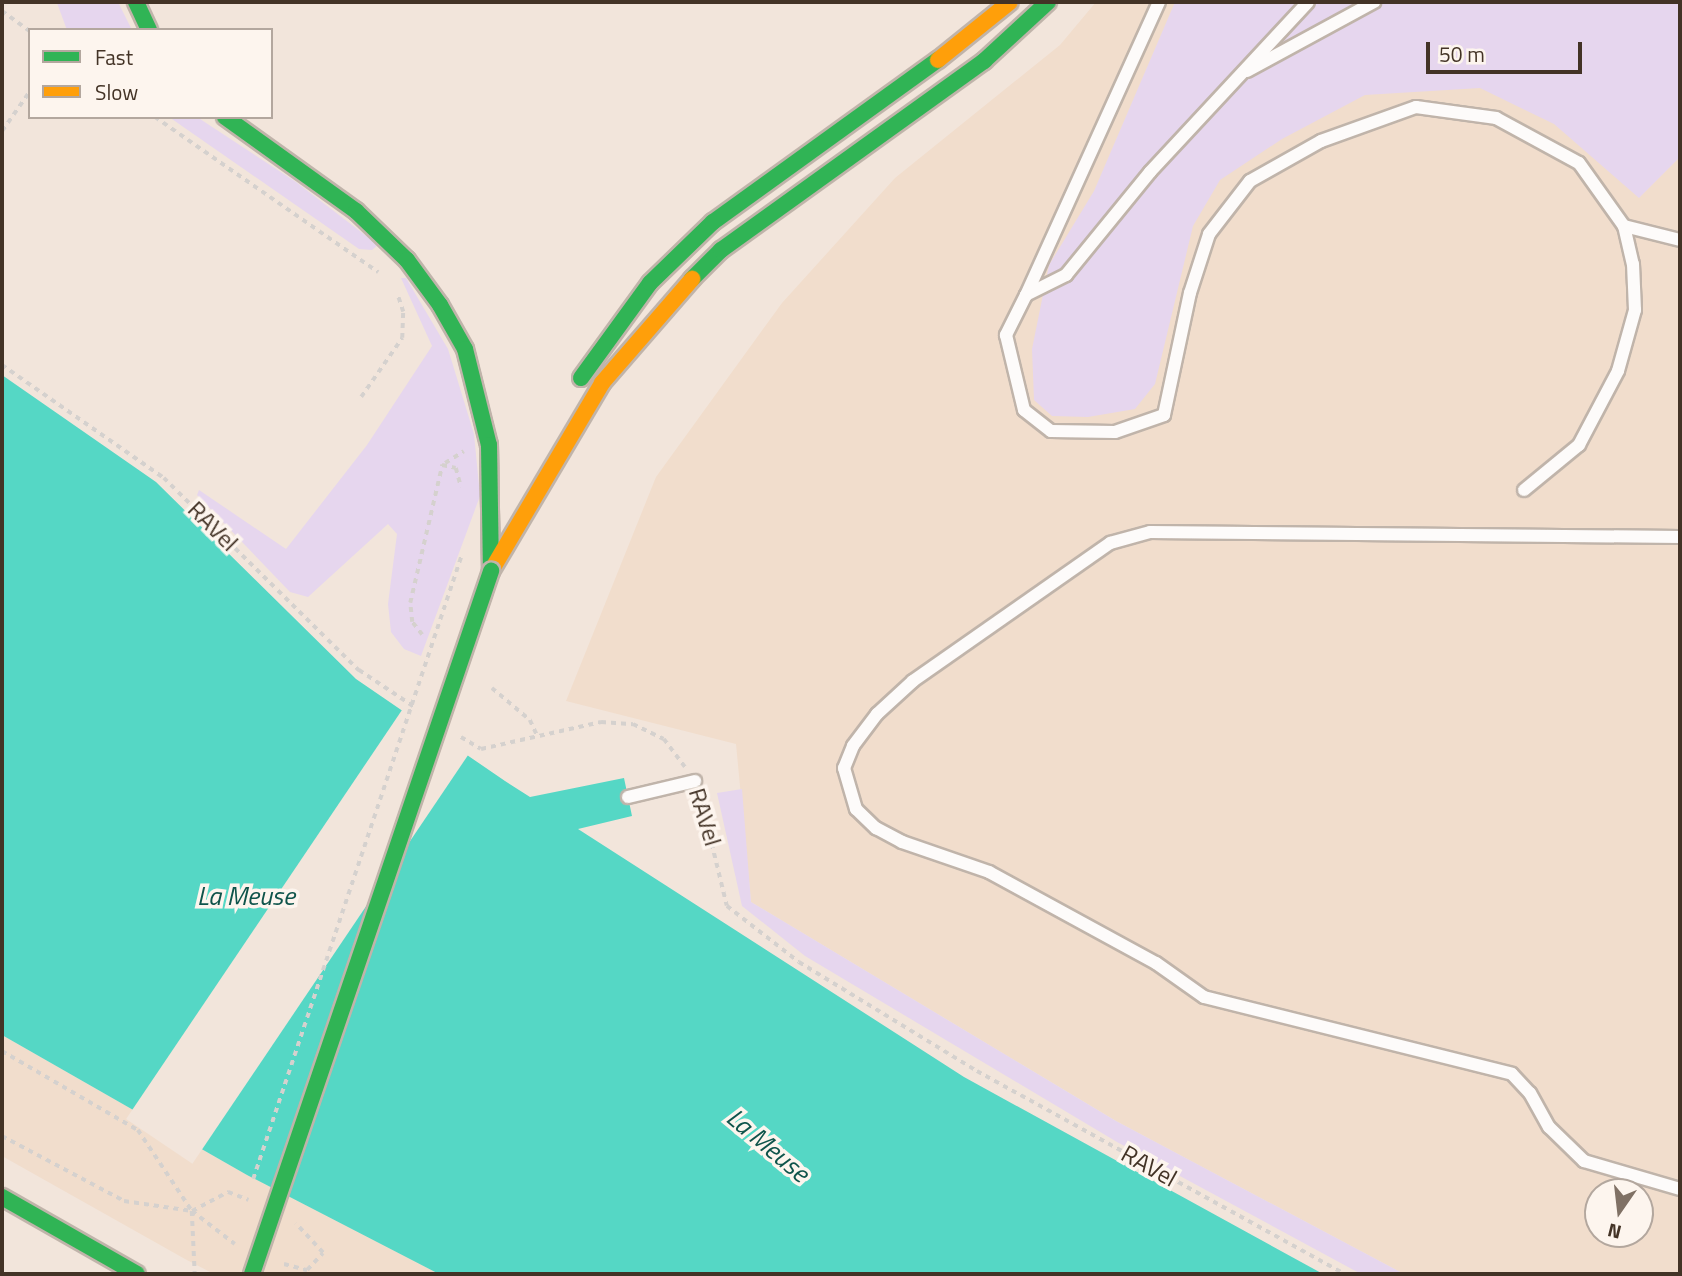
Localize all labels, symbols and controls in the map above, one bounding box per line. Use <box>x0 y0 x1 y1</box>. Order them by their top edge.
legend <box>28 28 273 119</box>
scale bar <box>1430 28 1586 72</box>
text: 50 m <box>1439 38 1485 70</box>
text: Fast <box>95 41 133 73</box>
text: Slow <box>95 76 138 108</box>
street label: RAVel <box>182 495 244 557</box>
street label: RAVel <box>683 785 727 849</box>
water label: La Meuse <box>197 880 295 912</box>
water label: La Meuse <box>720 1102 816 1188</box>
street label: RAVel <box>1116 1139 1182 1193</box>
north arrow <box>1584 1178 1654 1248</box>
text: N <box>1604 1216 1624 1248</box>

